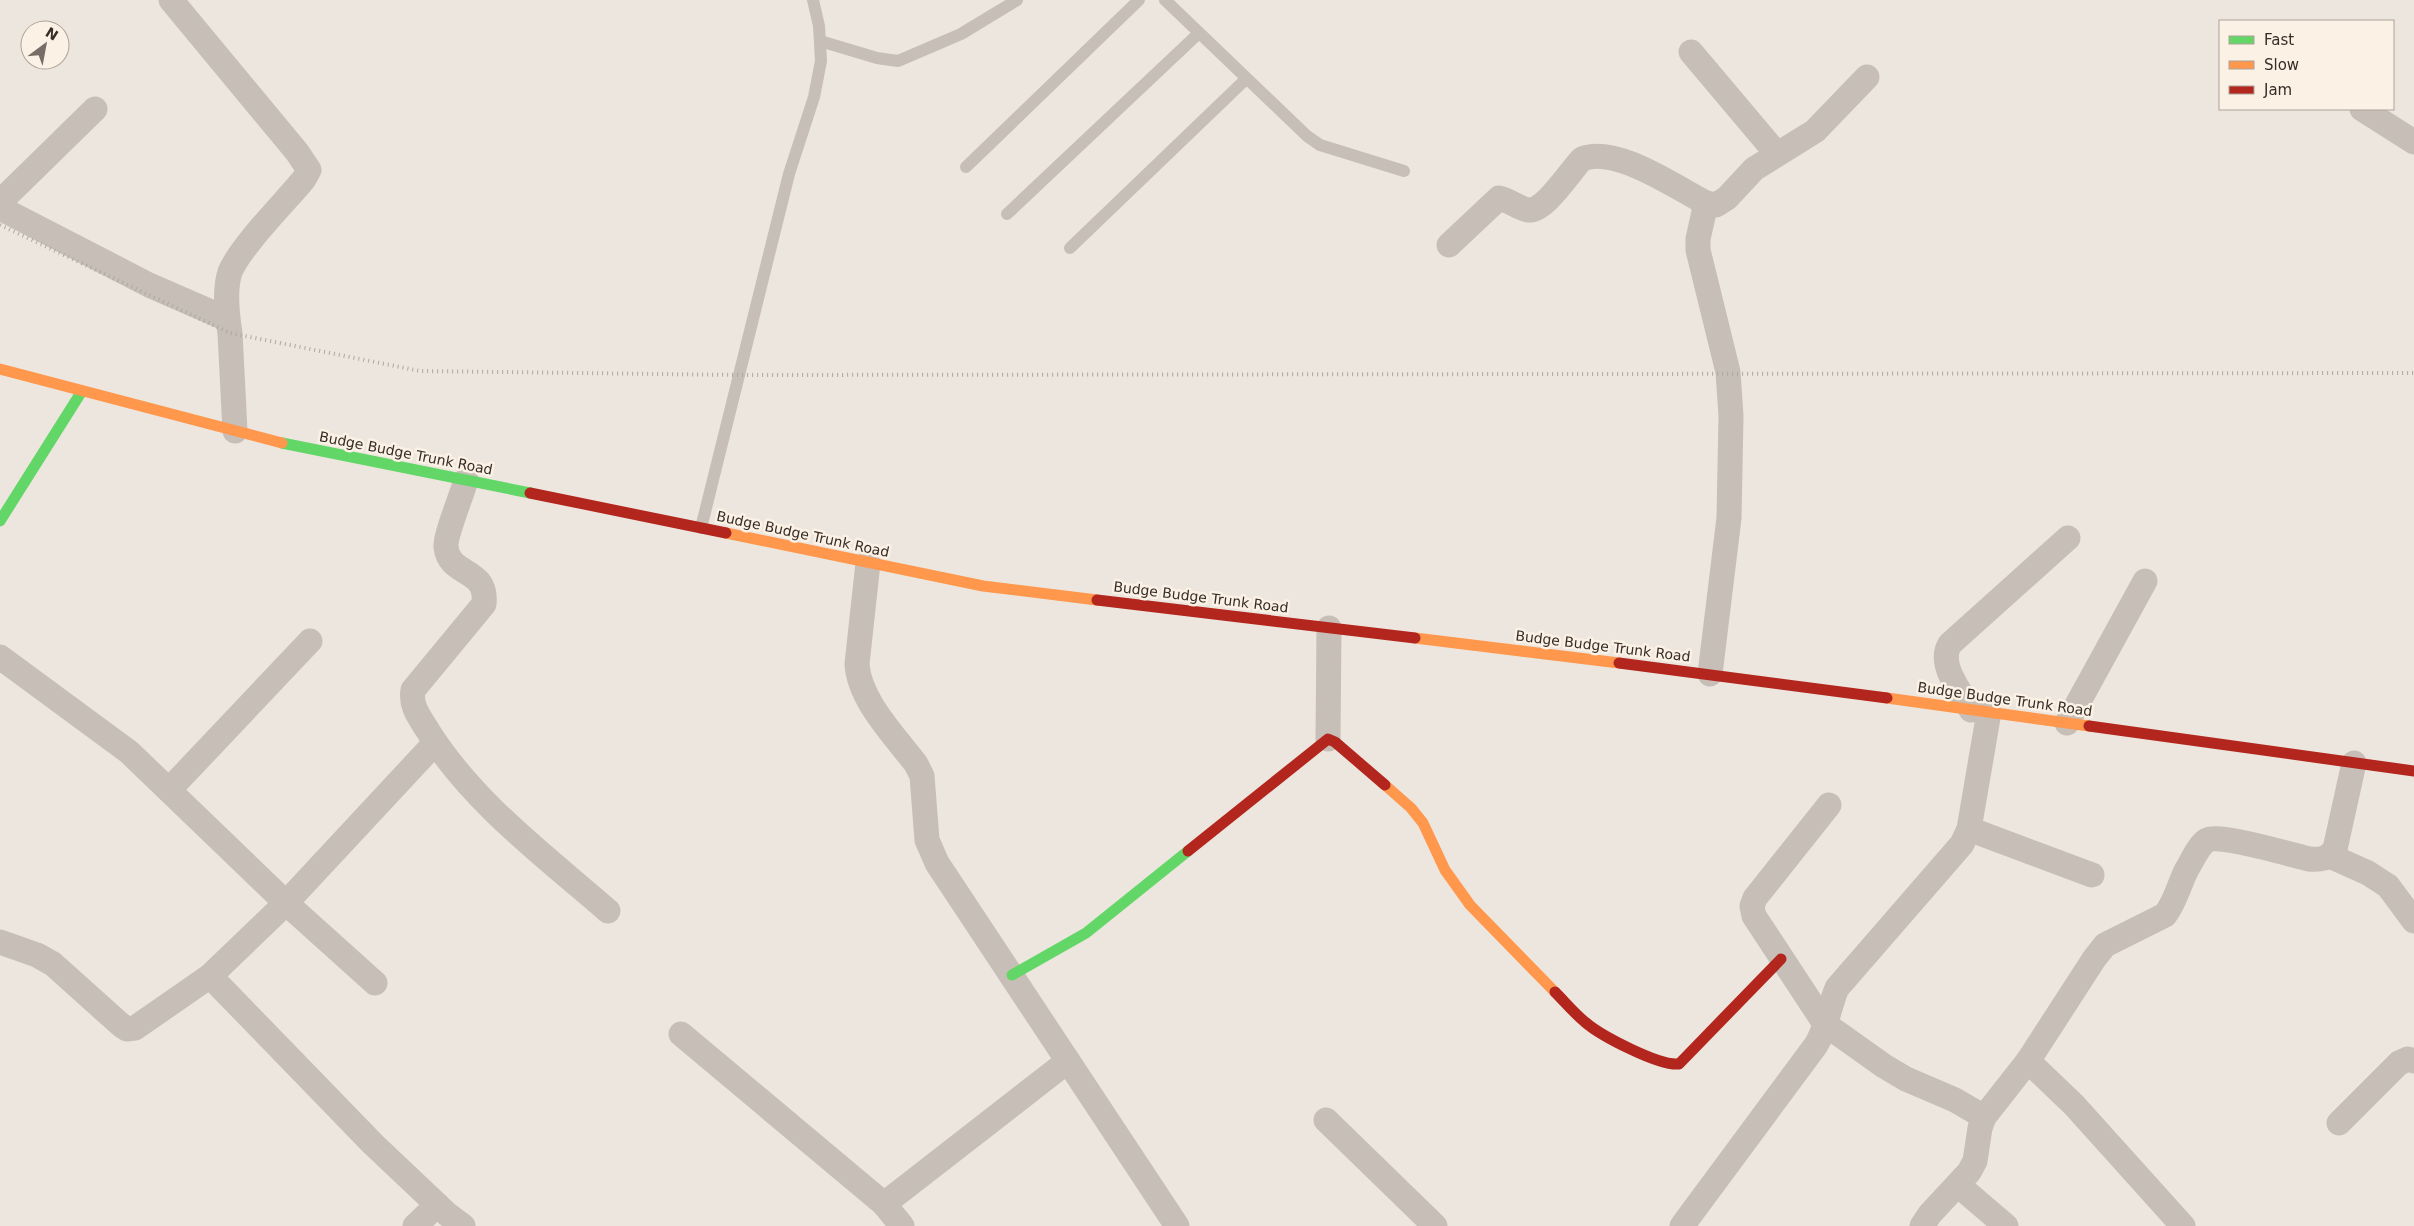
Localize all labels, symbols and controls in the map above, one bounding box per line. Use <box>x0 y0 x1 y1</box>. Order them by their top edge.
north arrow <box>20 20 70 70</box>
legend <box>2219 20 2394 110</box>
text: N <box>43 24 61 44</box>
text: Fast <box>2264 31 2294 49</box>
text: Slow <box>2264 56 2299 74</box>
text: Jam <box>2263 81 2292 99</box>
street label: Budge Budge Trunk Road <box>318 428 494 478</box>
street label: Budge Budge Trunk Road <box>715 508 891 560</box>
street label: Budge Budge Trunk Road <box>1113 578 1289 616</box>
street label: Budge Budge Trunk Road <box>1515 627 1691 665</box>
street label: Budge Budge Trunk Road <box>1917 679 2093 719</box>

